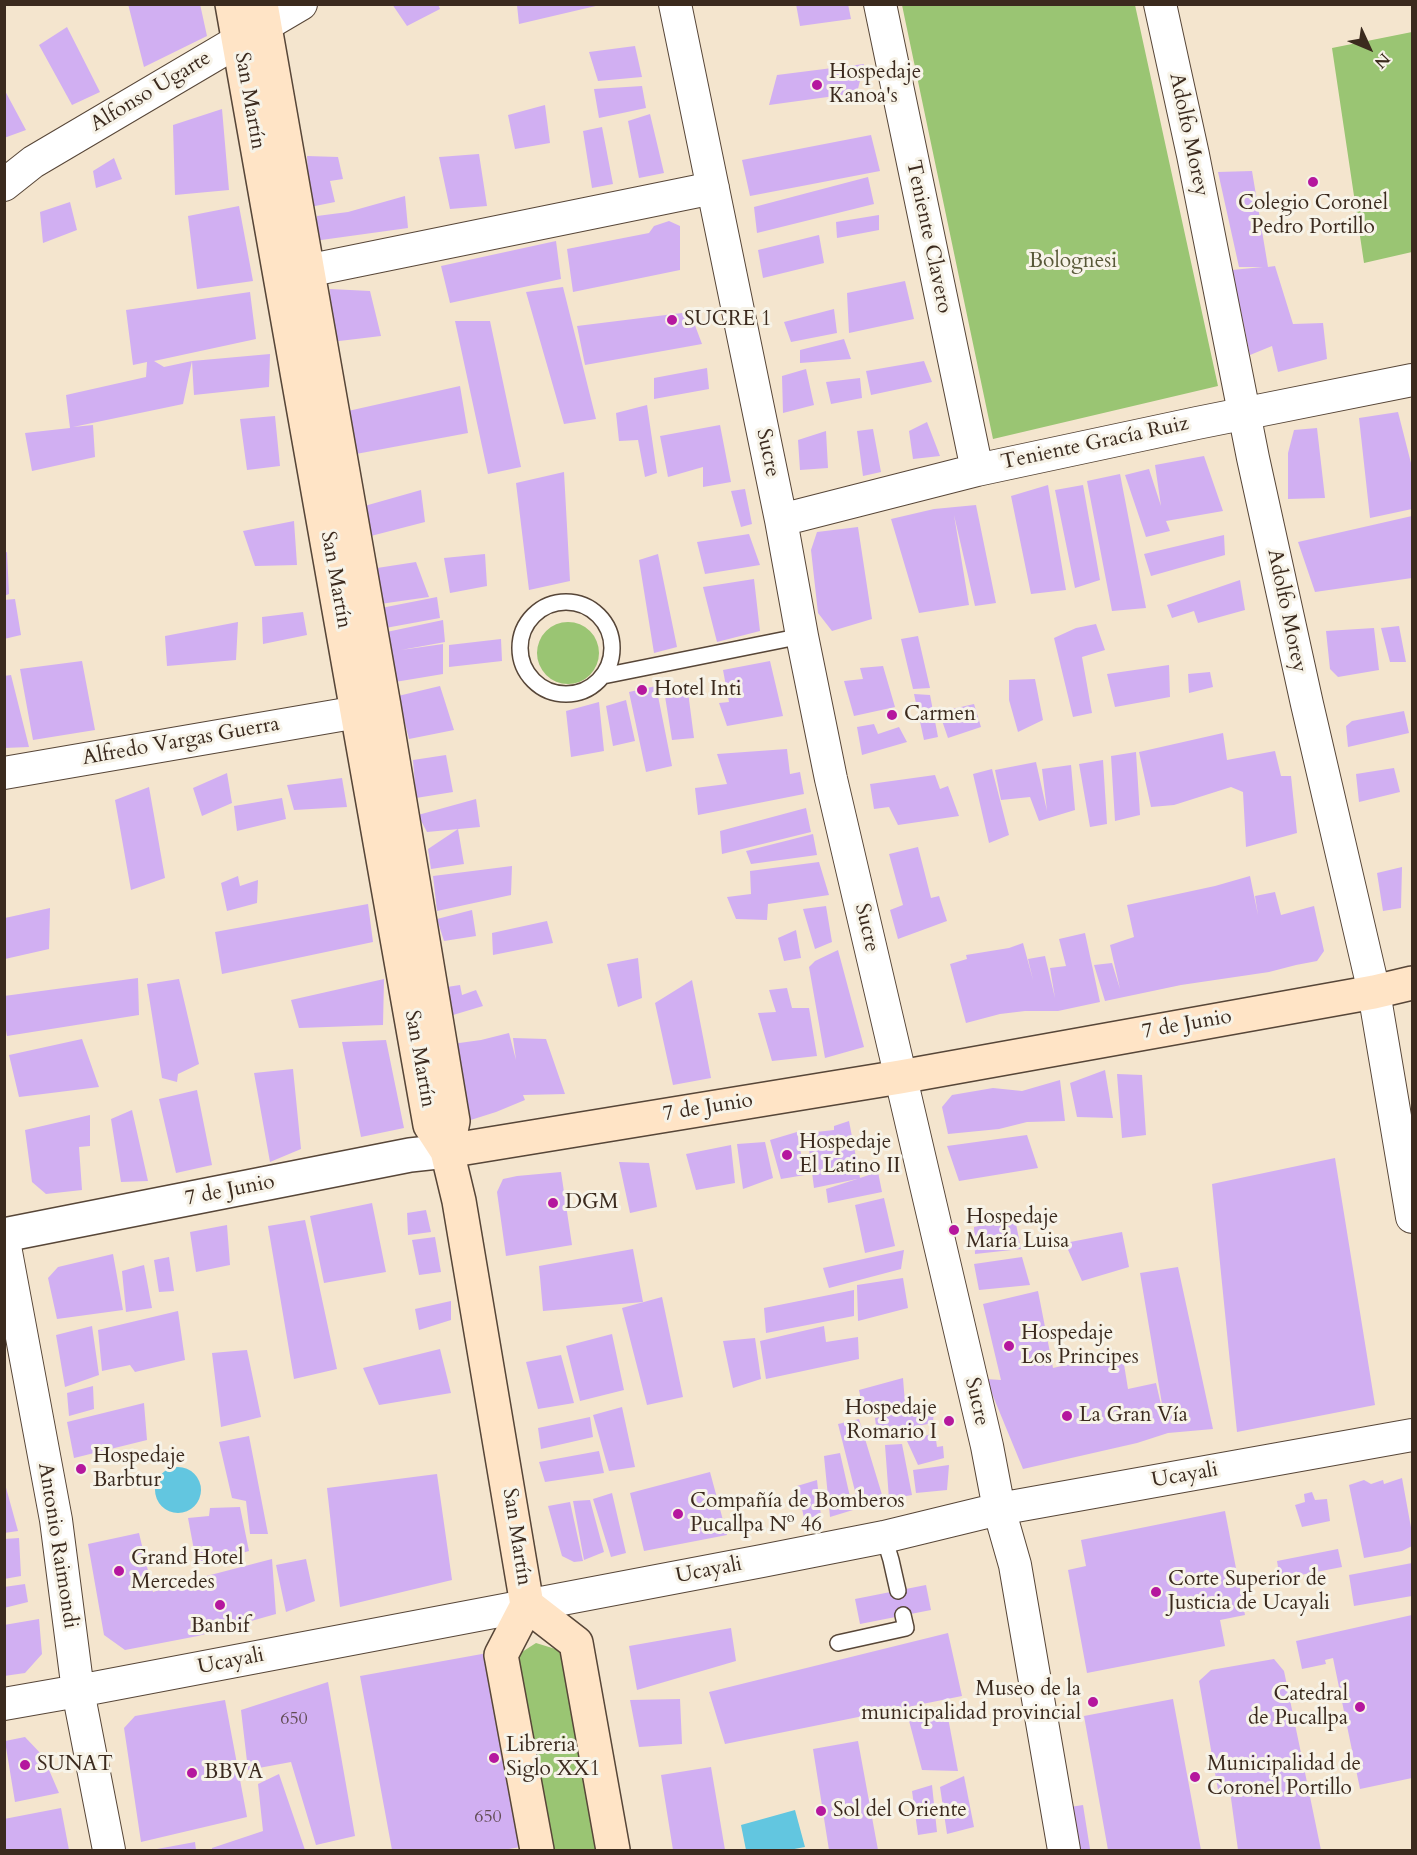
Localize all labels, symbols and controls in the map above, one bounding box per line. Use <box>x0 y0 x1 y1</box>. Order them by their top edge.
north arrow <box>1339 18 1399 78</box>
street label: Alfonso Ugarte <box>86 46 216 138</box>
text: N <box>1369 48 1395 73</box>
street label: San Martín <box>228 50 270 152</box>
place label: Hospedaje Kanoa's <box>829 60 921 110</box>
street label: Adolfo Morey <box>1163 71 1213 199</box>
marker: Hospedaje Kanoa's <box>810 78 824 92</box>
street label: Teniente Clavero <box>899 158 957 316</box>
marker: Colegio Coronel Pedro Portillo <box>1306 175 1320 189</box>
place label: Colegio Coronel Pedro Portillo <box>1238 191 1388 241</box>
park label: Bolognesi <box>1029 249 1117 275</box>
place label: SUCRE 1 <box>684 307 772 333</box>
marker: SUCRE 1 <box>665 313 679 327</box>
street label: Teniente Gracía Ruiz <box>999 412 1191 476</box>
street label: Sucre <box>750 427 784 479</box>
street label: San Martín <box>314 529 356 631</box>
street label: Adolfo Morey <box>1261 547 1311 675</box>
place label: Hotel Inti <box>654 677 742 703</box>
marker: Hotel Inti <box>635 683 649 697</box>
place label: Carmen <box>904 702 976 728</box>
marker: Carmen <box>885 708 899 722</box>
street label: Alfredo Vargas Guerra <box>80 712 282 772</box>
street label: Sucre <box>848 901 884 955</box>
street label: 7 de Junio <box>1140 1005 1234 1045</box>
street label: San Martín <box>398 1008 440 1110</box>
street label: 7 de Junio <box>661 1088 755 1128</box>
place label: Hospedaje El Latino II <box>799 1130 901 1180</box>
marker: Hospedaje El Latino II <box>780 1148 794 1162</box>
street label: 7 de Junio <box>183 1170 277 1212</box>
place label: DGM <box>565 1190 618 1216</box>
marker: DGM <box>546 1196 560 1210</box>
place label: Hospedaje María Luisa <box>966 1205 1069 1255</box>
marker: Hospedaje María Luisa <box>947 1223 961 1237</box>
place label: Hospedaje Los Principes <box>1021 1321 1139 1371</box>
marker: Hospedaje Los Principes <box>1002 1339 1016 1353</box>
street label: Sucre <box>958 1375 994 1429</box>
place label: Hospedaje Romario I <box>845 1396 937 1446</box>
place label: La Gran Vía <box>1079 1403 1188 1429</box>
marker: La Gran Vía <box>1060 1409 1074 1423</box>
marker: Hospedaje Romario I <box>942 1414 956 1428</box>
place label: Hospedaje Barbtur <box>93 1444 185 1494</box>
street label: Ucayali <box>1150 1458 1220 1494</box>
street label: Antonio Raimondi <box>31 1461 83 1631</box>
marker: Hospedaje Barbtur <box>74 1462 88 1476</box>
street label: San Martín <box>496 1487 536 1587</box>
place label: Compañía de Bomberos Pucallpa Nº 46 <box>690 1489 905 1539</box>
marker: Compañía de Bomberos Pucallpa Nº 46 <box>671 1507 685 1521</box>
place label: Grand Hotel Mercedes <box>131 1546 244 1596</box>
street label: Ucayali <box>674 1552 744 1590</box>
marker: Grand Hotel Mercedes <box>112 1564 126 1578</box>
place label: Corte Superior de Justicia de Ucayali <box>1168 1567 1330 1617</box>
marker: Corte Superior de Justicia de Ucayali <box>1149 1585 1163 1599</box>
marker: Banbif <box>213 1598 227 1612</box>
place label: Banbif <box>191 1614 249 1640</box>
street label: Ucayali <box>196 1643 266 1681</box>
place label: Museo de la municipalidad provincial <box>861 1677 1081 1727</box>
place label: Catedral de Pucallpa <box>1248 1682 1348 1732</box>
marker: Museo de la municipalidad provincial <box>1086 1695 1100 1709</box>
marker: Catedral de Pucallpa <box>1353 1700 1367 1714</box>
house number: 650 <box>280 1709 308 1731</box>
place label: Libreria Siglo XX1 <box>506 1733 600 1783</box>
marker: Libreria Siglo XX1 <box>487 1751 501 1765</box>
place label: SUNAT <box>37 1752 113 1778</box>
place label: Municipalidad de Coronel Portillo <box>1207 1752 1361 1802</box>
marker: SUNAT <box>18 1758 32 1772</box>
place label: BBVA <box>204 1760 263 1786</box>
marker: BBVA <box>185 1766 199 1780</box>
marker: Municipalidad de Coronel Portillo <box>1188 1770 1202 1784</box>
place label: Sol del Oriente <box>833 1798 967 1824</box>
marker: Sol del Oriente <box>814 1804 828 1818</box>
house number: 650 <box>474 1807 502 1829</box>

